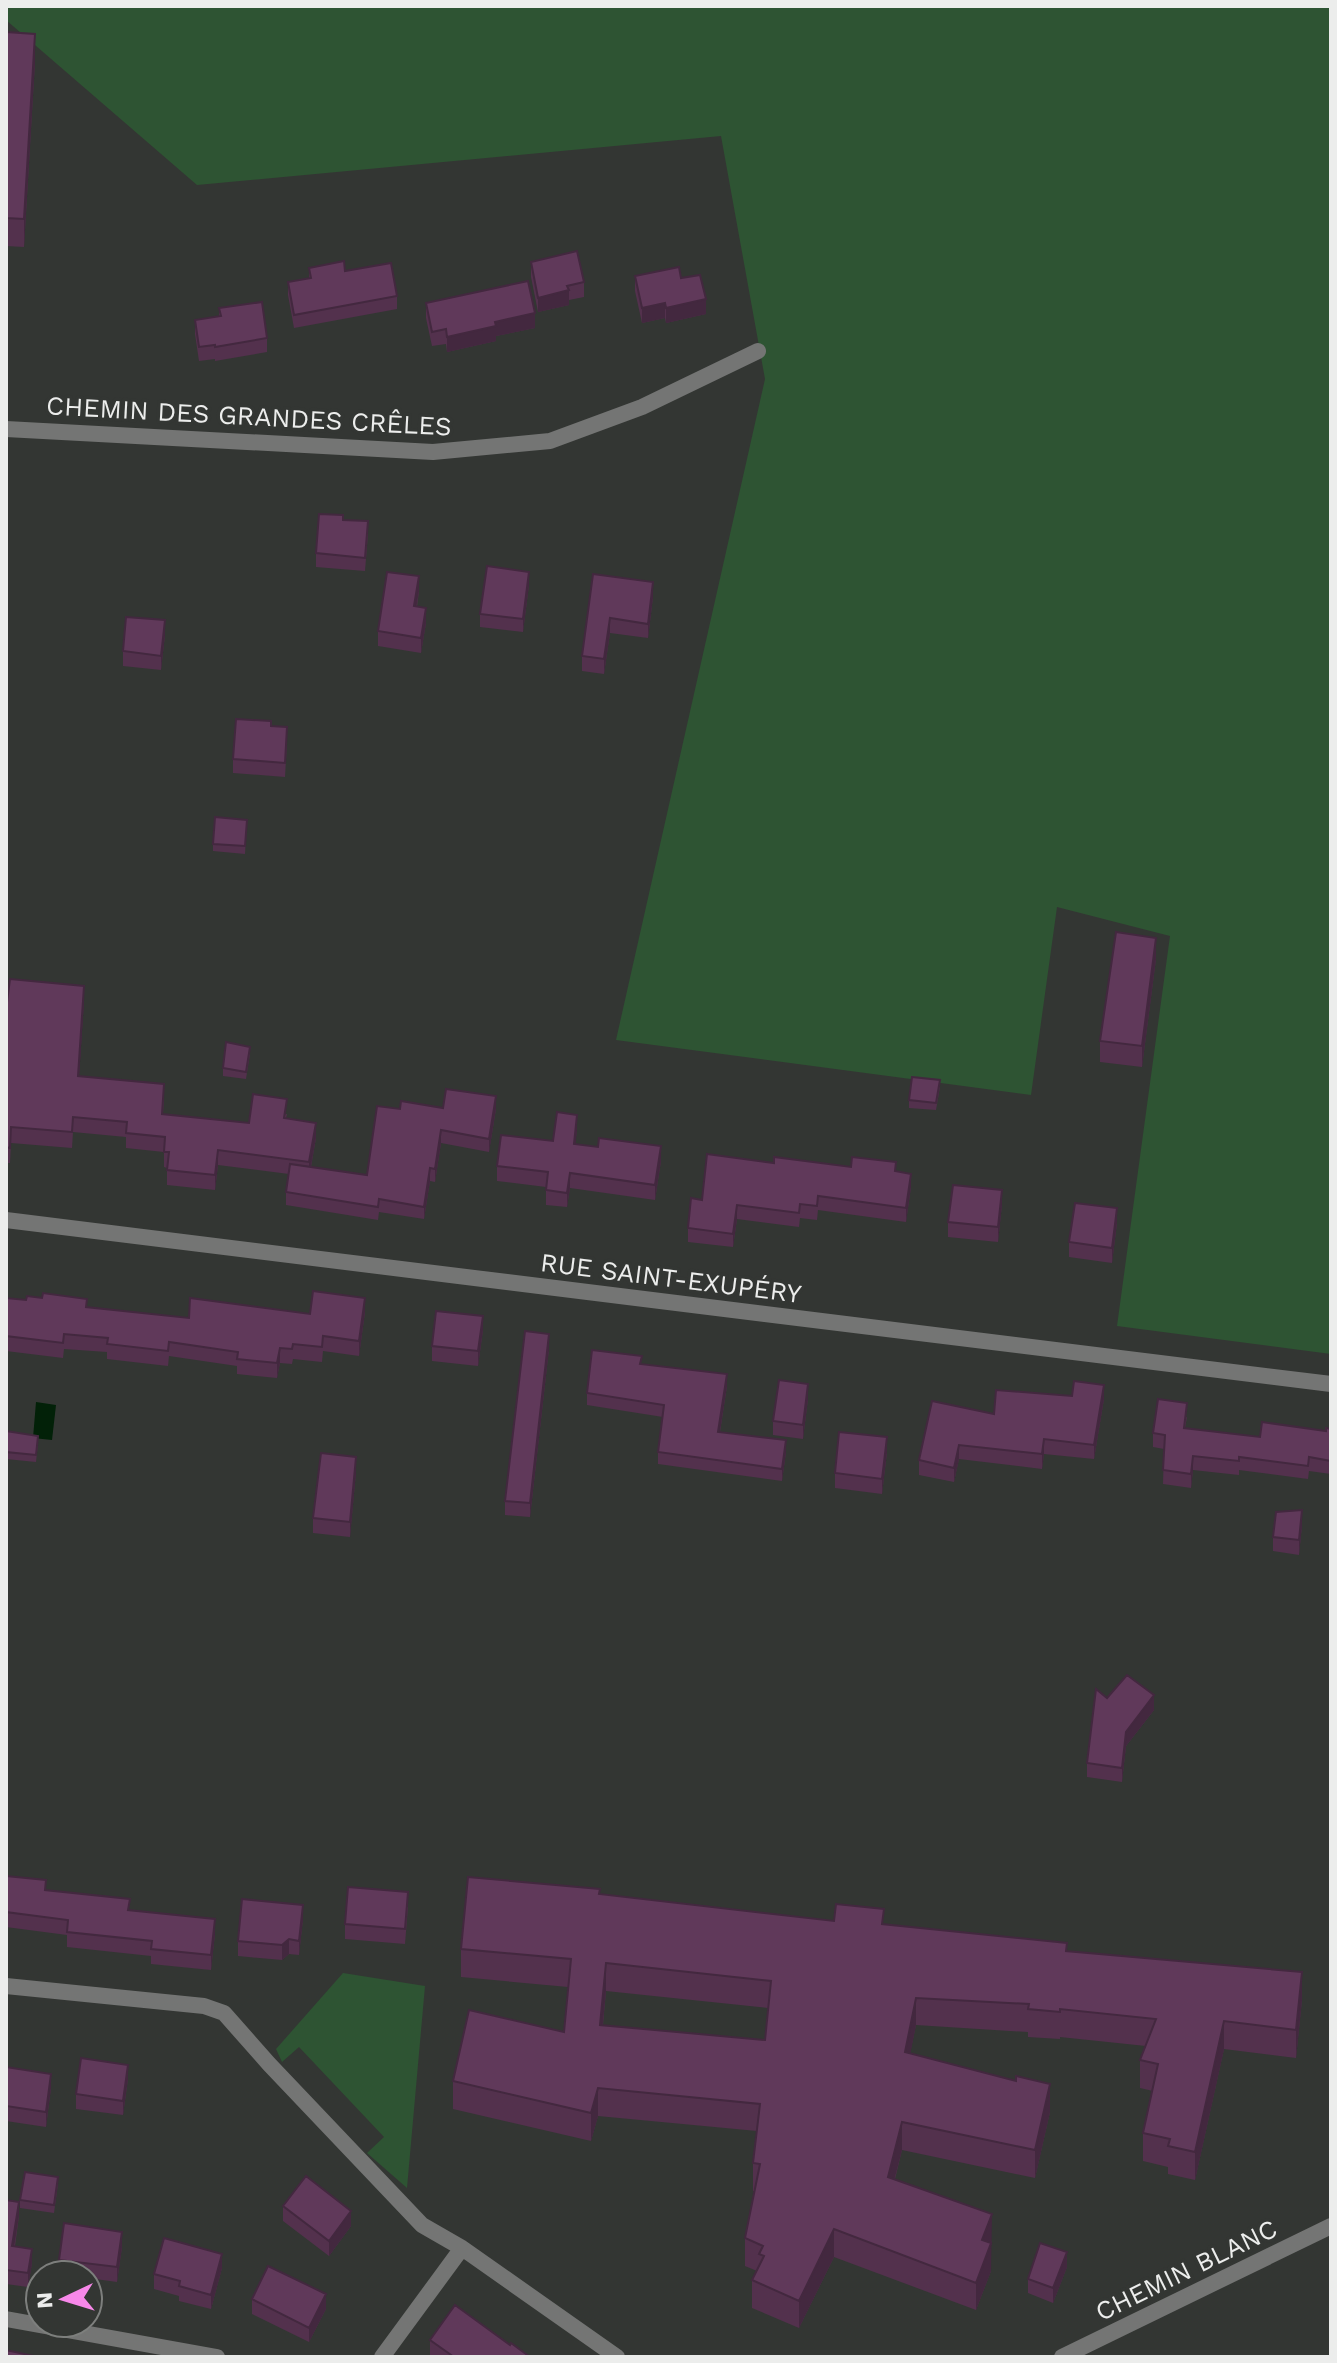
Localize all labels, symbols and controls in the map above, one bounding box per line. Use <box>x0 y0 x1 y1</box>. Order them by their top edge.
street label: CHEMIN DES GRANDES CRÊLES <box>46 390 452 442</box>
street label: RUE SAINT-EXUPÉRY <box>539 1247 803 1309</box>
street label: CHEMIN BLANC <box>1090 2213 1282 2327</box>
north arrow <box>24 2259 104 2339</box>
text: N <box>32 2291 58 2309</box>

